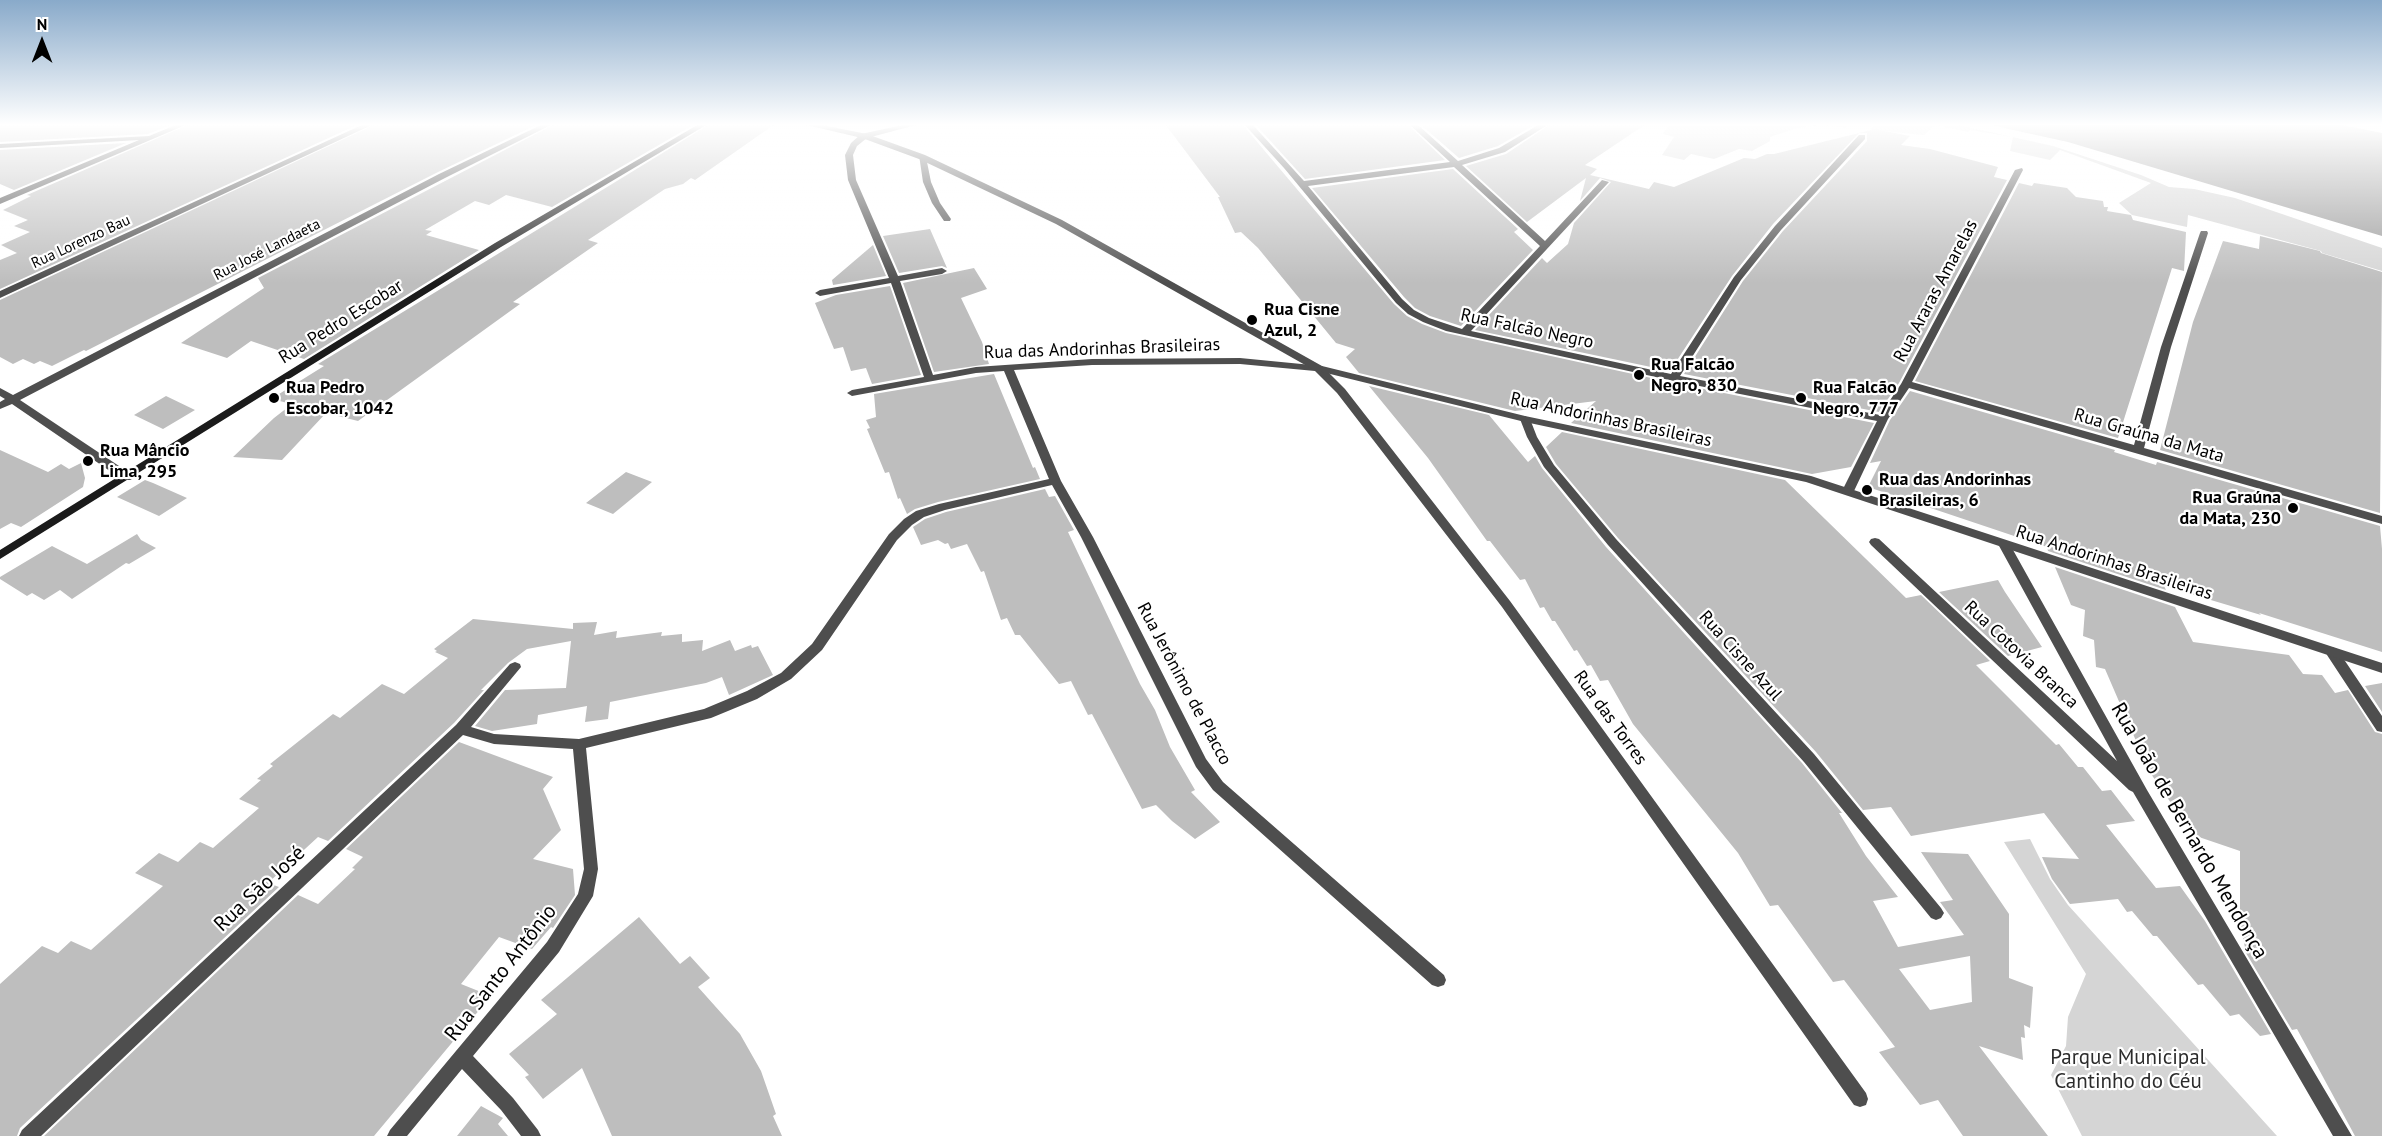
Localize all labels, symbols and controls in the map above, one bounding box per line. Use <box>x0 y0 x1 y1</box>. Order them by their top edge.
north arrow <box>12 12 72 72</box>
text: N <box>37 14 47 34</box>
street label: Rua Lorenzo Bau <box>29 211 133 273</box>
street label: Rua José Landaeta <box>211 215 323 285</box>
street label: Rua Araras Amarelas <box>1889 216 1983 366</box>
street label: Rua Pedro Escobar <box>275 275 407 369</box>
place label: Rua Cisne Azul, 2 <box>1264 299 1339 342</box>
street label: Rua Falcão Negro <box>1459 304 1595 354</box>
marker: Rua Cisne Azul, 2 <box>1245 313 1259 327</box>
street label: Rua das Andorinhas Brasileiras <box>983 334 1221 364</box>
place label: Rua Falcão Negro, 830 <box>1651 354 1737 397</box>
marker: Rua Falcão Negro, 830 <box>1632 368 1646 382</box>
place label: Rua Pedro Escobar, 1042 <box>286 377 394 420</box>
place label: Rua Falcão Negro, 777 <box>1813 377 1899 420</box>
street label: Rua Andorinhas Brasileiras <box>1508 388 1714 452</box>
marker: Rua Pedro Escobar, 1042 <box>267 391 281 405</box>
marker: Rua Falcão Negro, 777 <box>1794 391 1808 405</box>
street label: Rua Graúna da Mata <box>2072 404 2226 468</box>
place label: Rua Mâncio Lima, 295 <box>100 440 189 482</box>
marker: Rua Mâncio Lima, 295 <box>81 454 95 468</box>
place label: Rua das Andorinhas Brasileiras, 6 <box>1879 469 2031 512</box>
marker: Rua das Andorinhas Brasileiras, 6 <box>1860 483 1874 497</box>
place label: Rua Graúna da Mata, 230 <box>2180 487 2281 530</box>
marker: Rua Graúna da Mata, 230 <box>2286 501 2300 515</box>
street label: Rua Andorinhas Brasileiras <box>2013 521 2215 605</box>
street label: Rua Cotovia Branca <box>1959 597 2083 713</box>
street label: Rua Jerônimo de Placco <box>1132 599 1236 769</box>
street label: Rua Cisne Azul <box>1694 607 1786 705</box>
street label: Rua das Torres <box>1569 667 1651 769</box>
street label: Rua João de Bernardo Mendonça <box>2105 698 2273 964</box>
street label: Rua São José <box>209 841 311 937</box>
street label: Rua Santo Antônio <box>440 900 562 1046</box>
park label: Parque Municipal Cantinho do Céu <box>2050 1045 2206 1095</box>

